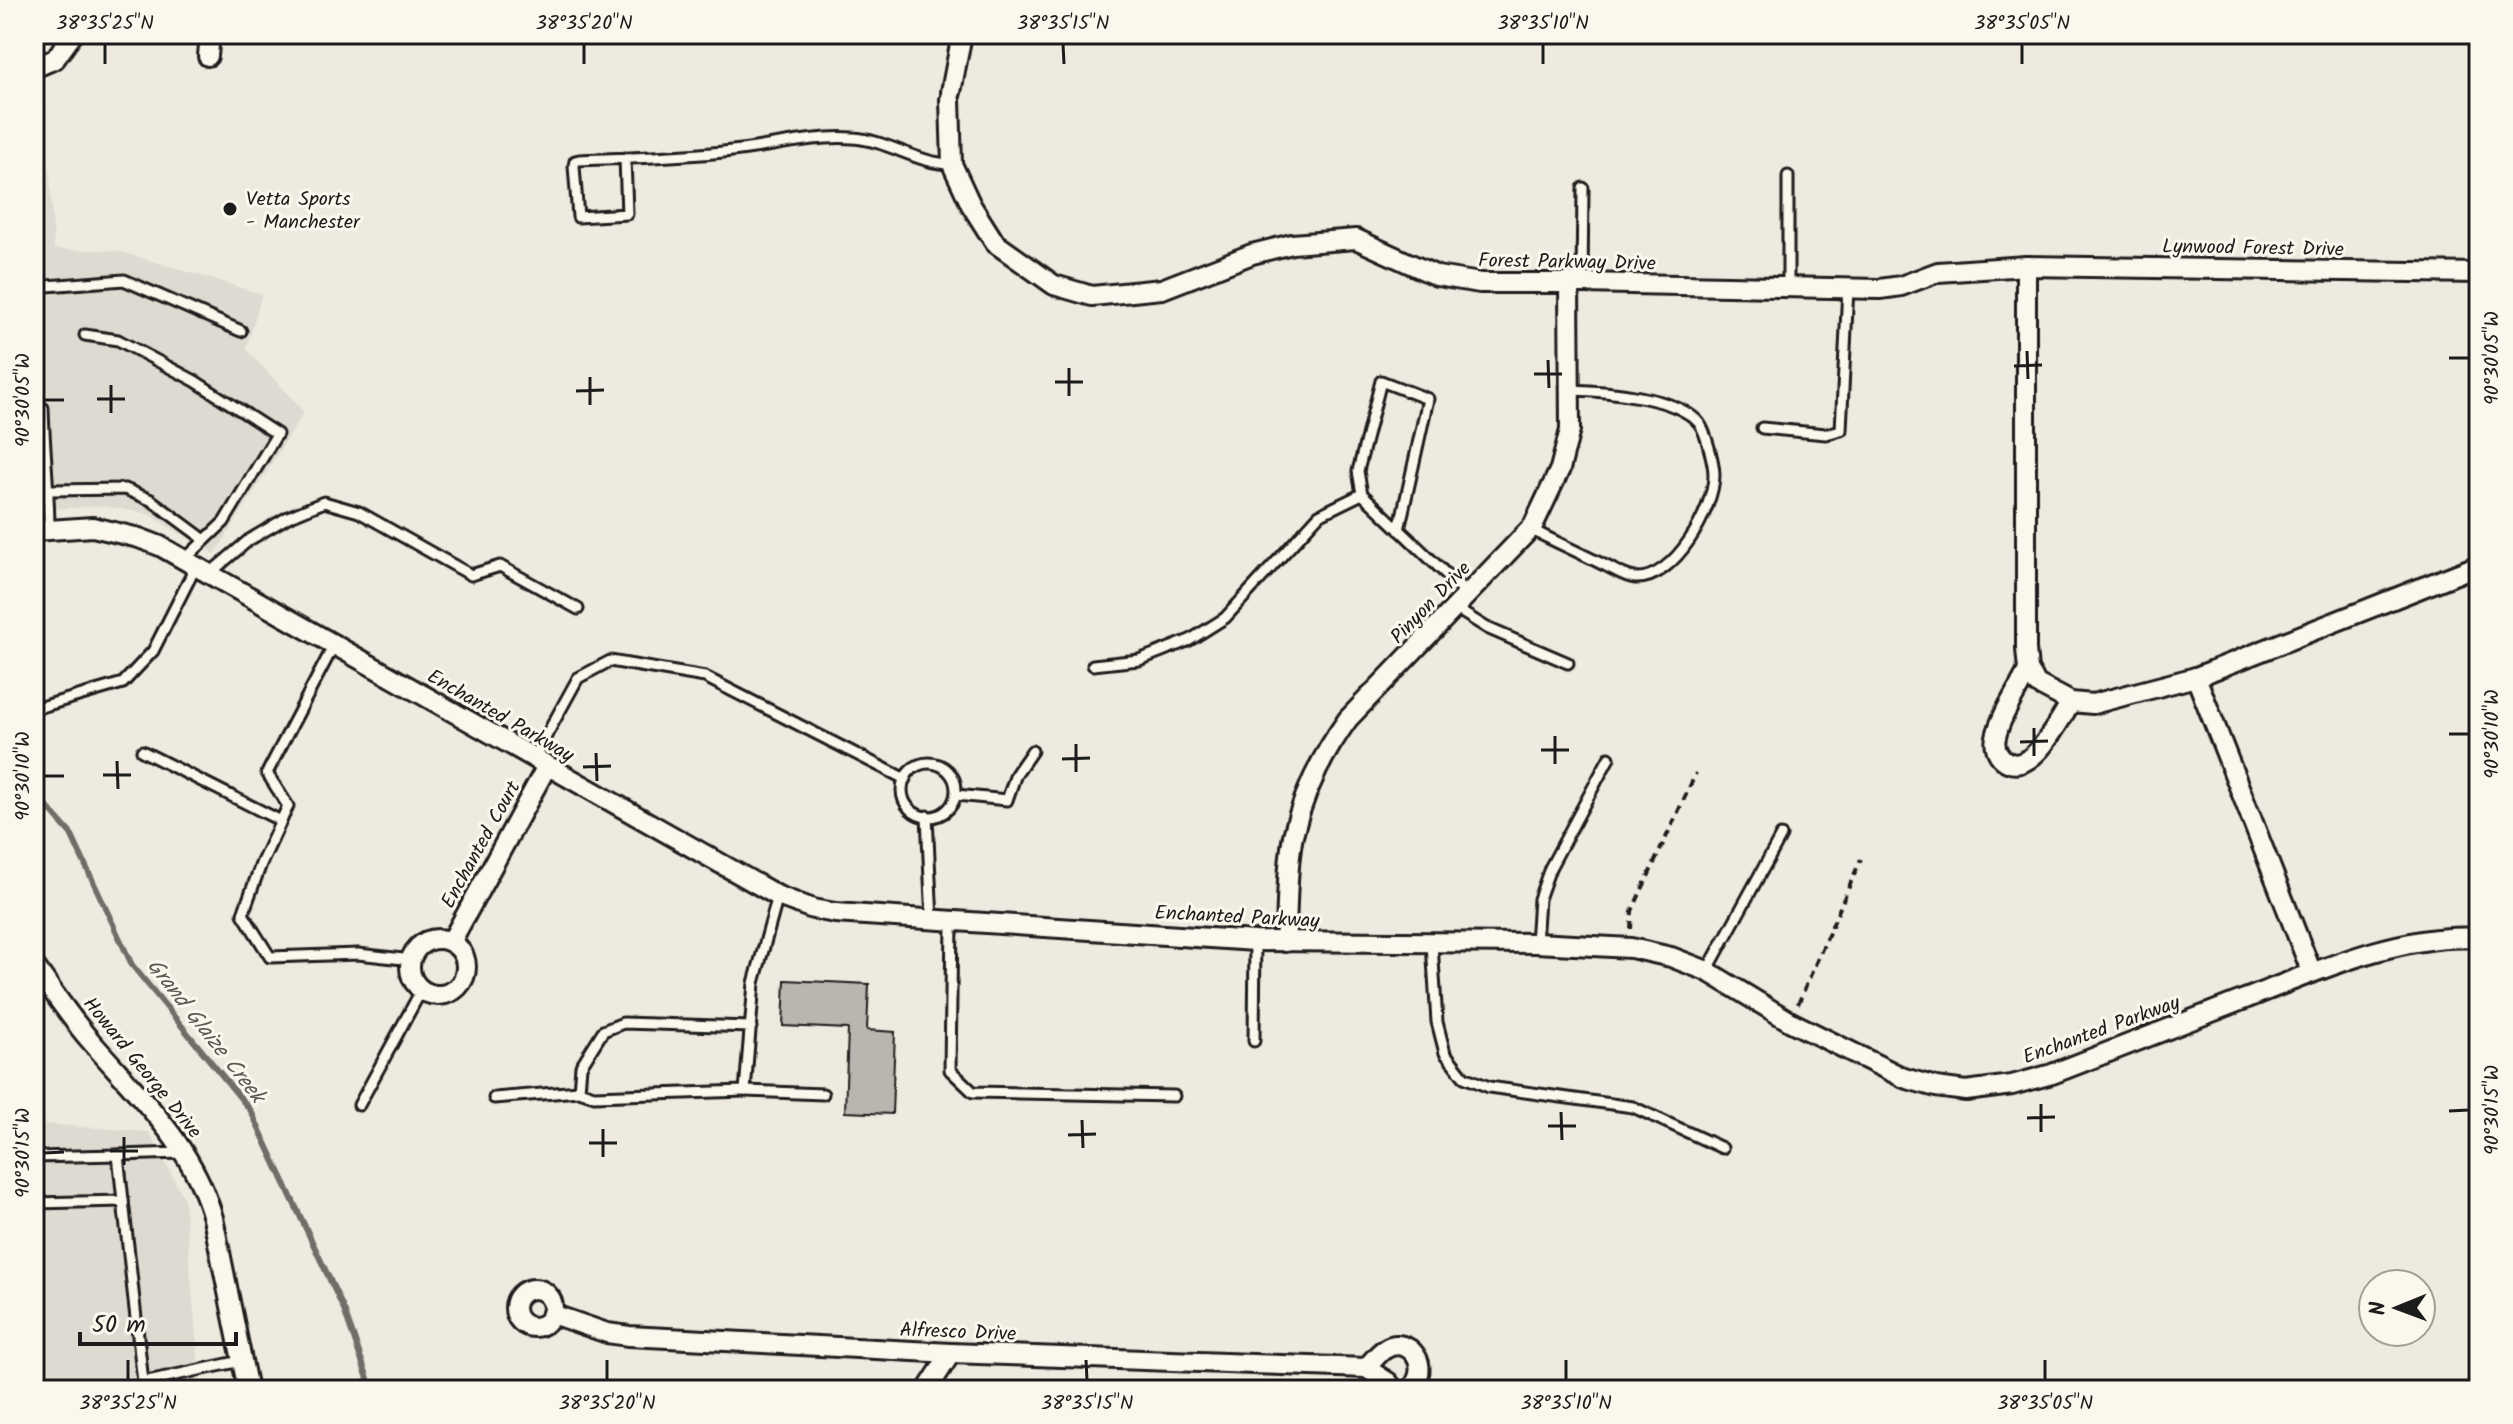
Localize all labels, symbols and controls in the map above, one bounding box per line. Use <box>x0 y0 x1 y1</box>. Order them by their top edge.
text: 38°35'25"N <box>56 8 154 40</box>
text: 38°35'20"N <box>535 8 633 40</box>
text: 38°35'15"N <box>1017 8 1109 40</box>
text: 38°35'10"N <box>1497 8 1589 40</box>
text: 38°35'05"N <box>1974 8 2070 40</box>
place label: Vetta Sports - Manchester <box>246 184 361 239</box>
marker: Vetta Sports - Manchester <box>221 200 239 218</box>
street label: Lynwood Forest Drive <box>2162 231 2344 267</box>
street label: Forest Parkway Drive <box>1478 245 1656 281</box>
text: 90°30'05"W <box>2477 311 2509 405</box>
text: 90°30'05"W <box>8 353 40 447</box>
street label: Pinyon Drive <box>1383 554 1479 652</box>
street label: Enchanted Parkway <box>420 662 580 772</box>
text: 90°30'10"W <box>2477 689 2509 779</box>
text: 90°30'10"W <box>8 731 40 821</box>
street label: Enchanted Court <box>433 775 530 915</box>
street label: Enchanted Parkway <box>1154 898 1321 938</box>
water label: Grand Glaize Creek <box>137 951 275 1115</box>
street label: Enchanted Parkway <box>2019 987 2185 1074</box>
street label: Howard George Drive <box>74 990 209 1146</box>
text: 90°30'15"W <box>2477 1065 2509 1155</box>
text: 90°30'15"W <box>8 1108 40 1198</box>
north arrow <box>2357 1268 2437 1348</box>
scale bar <box>80 1296 236 1346</box>
text: N <box>2362 1301 2397 1316</box>
text: 50 m <box>92 1306 146 1345</box>
street label: Alfresco Drive <box>899 1315 1017 1351</box>
text: 38°35'25"N <box>79 1388 177 1420</box>
text: 38°35'20"N <box>558 1388 656 1420</box>
text: 38°35'15"N <box>1041 1388 1133 1420</box>
text: 38°35'10"N <box>1520 1388 1612 1420</box>
text: 38°35'05"N <box>1997 1388 2093 1420</box>

